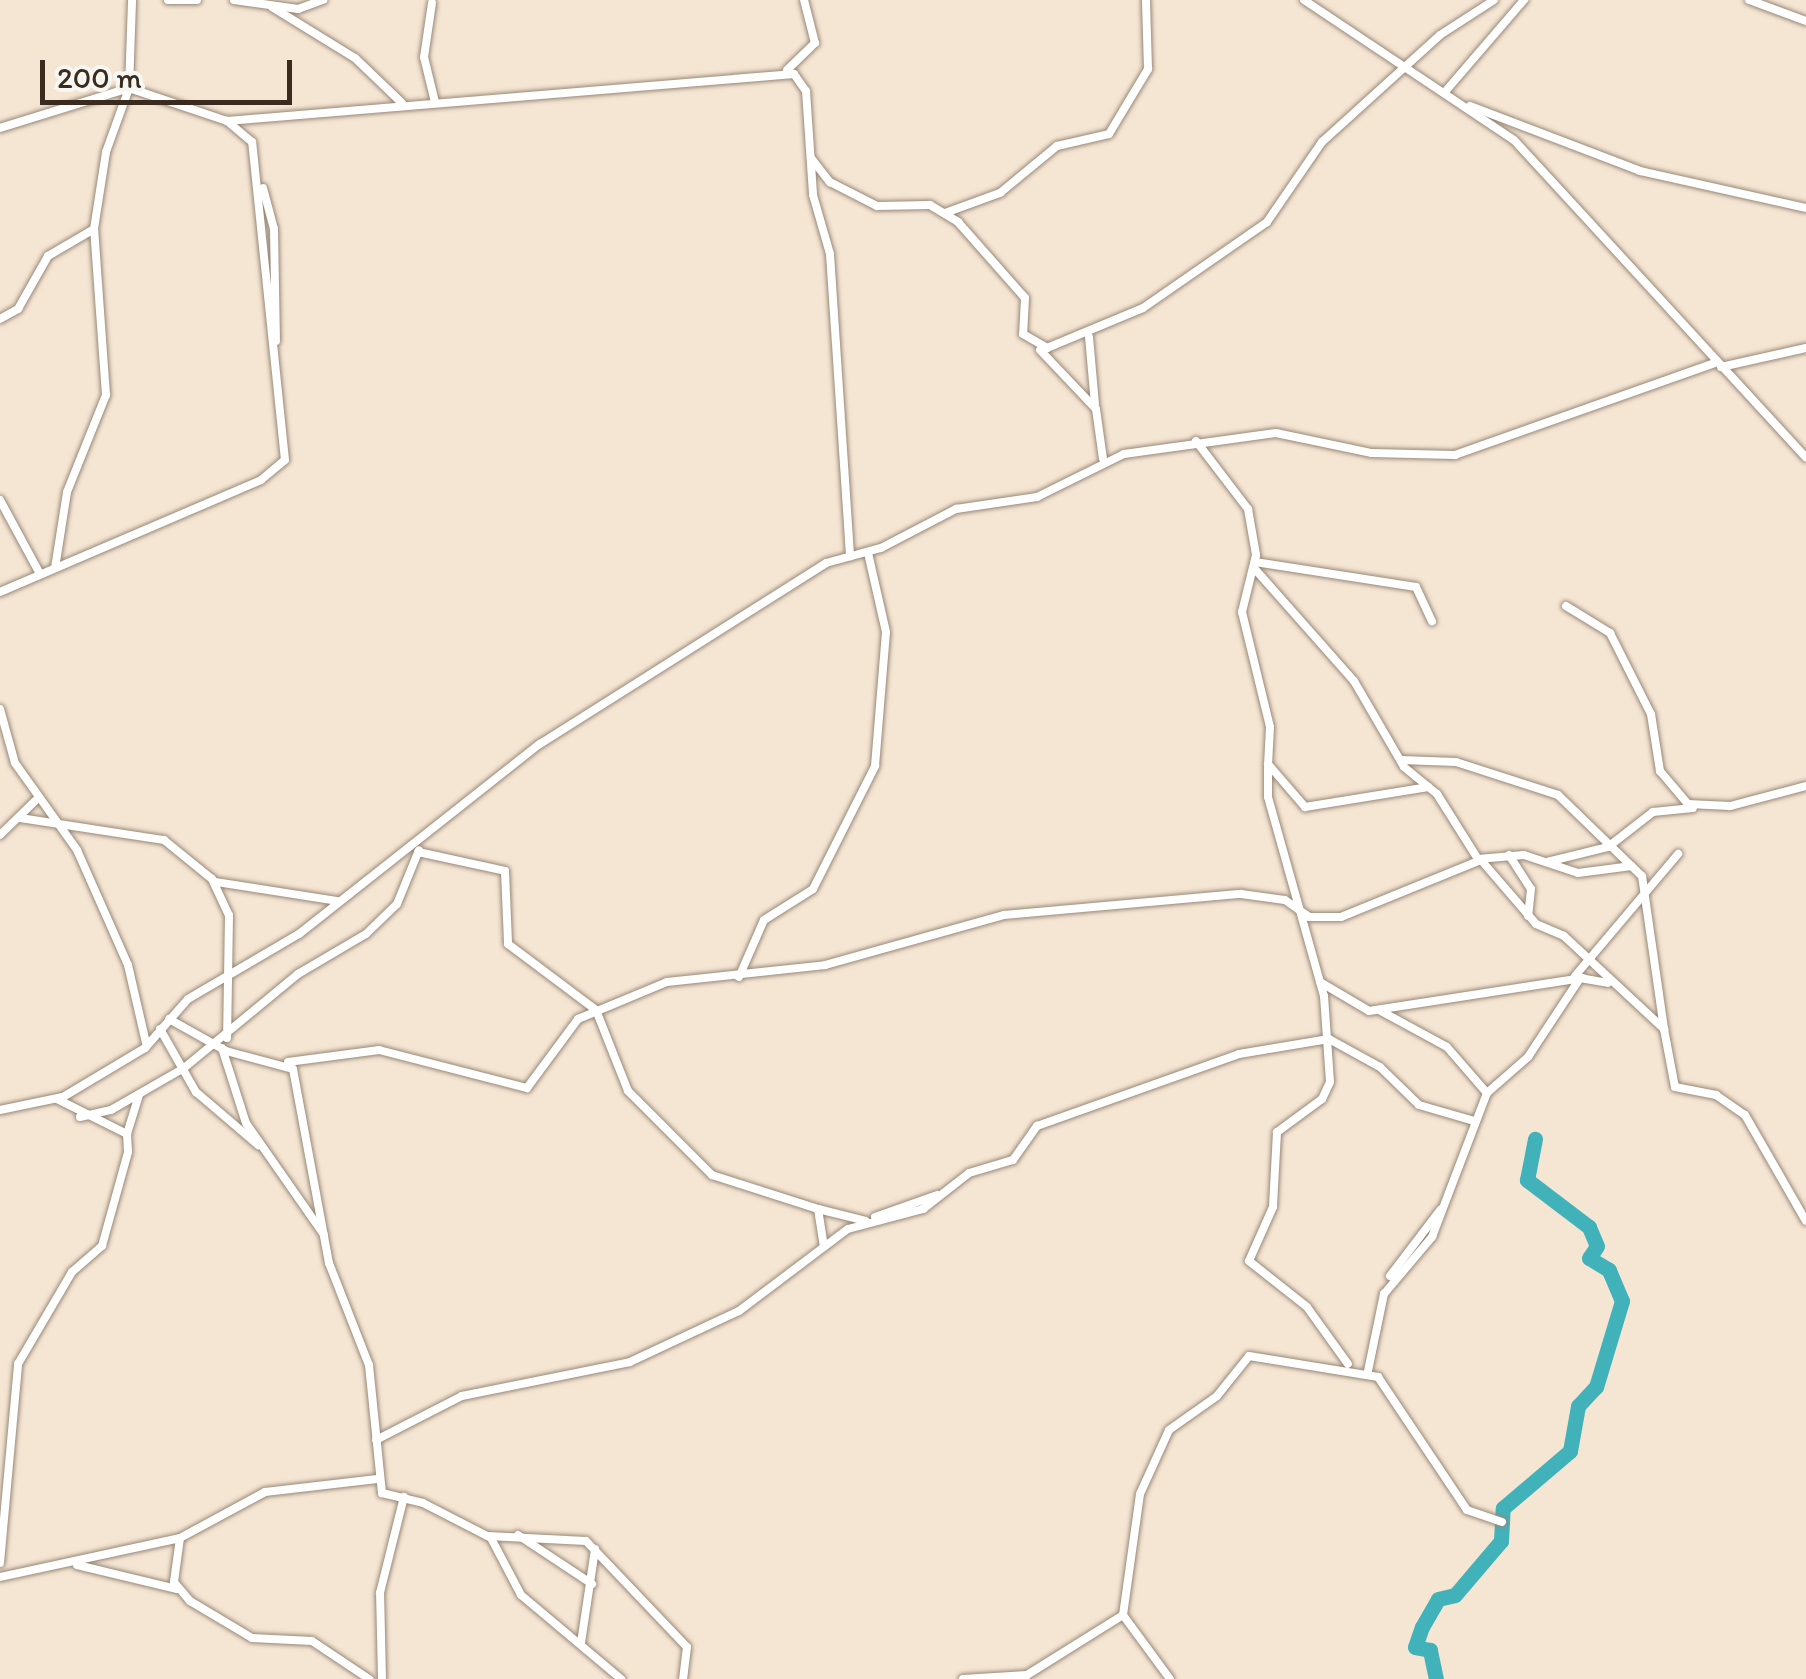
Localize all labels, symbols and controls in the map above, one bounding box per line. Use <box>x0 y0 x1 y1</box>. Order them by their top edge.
scale bar <box>45 40 298 102</box>
text: 200 m <box>57 59 142 96</box>

